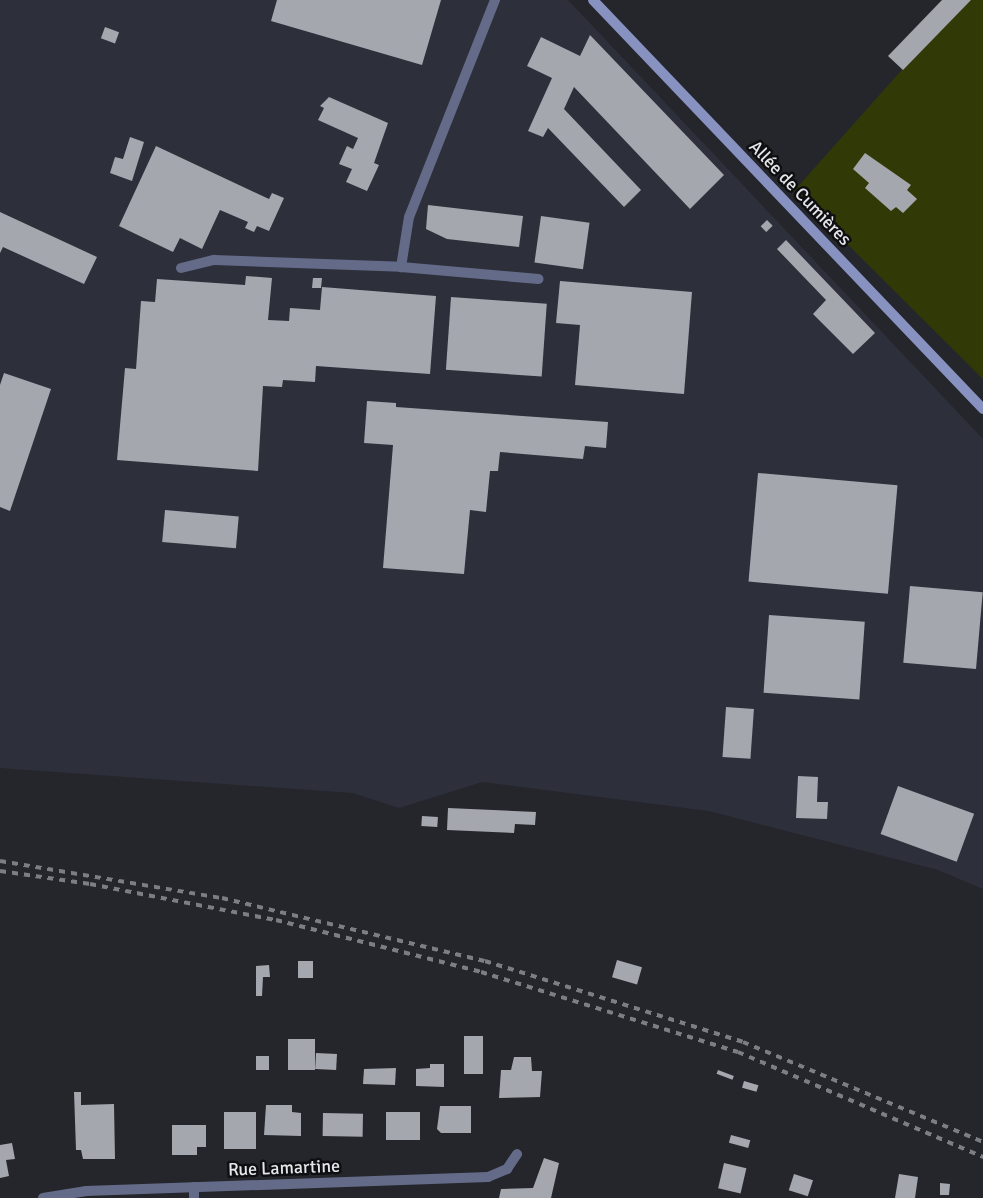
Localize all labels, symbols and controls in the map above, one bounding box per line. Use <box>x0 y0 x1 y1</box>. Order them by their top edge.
street label: Allée de Cumières <box>744 136 856 250</box>
street label: Rue Lamartine <box>228 1155 340 1181</box>

